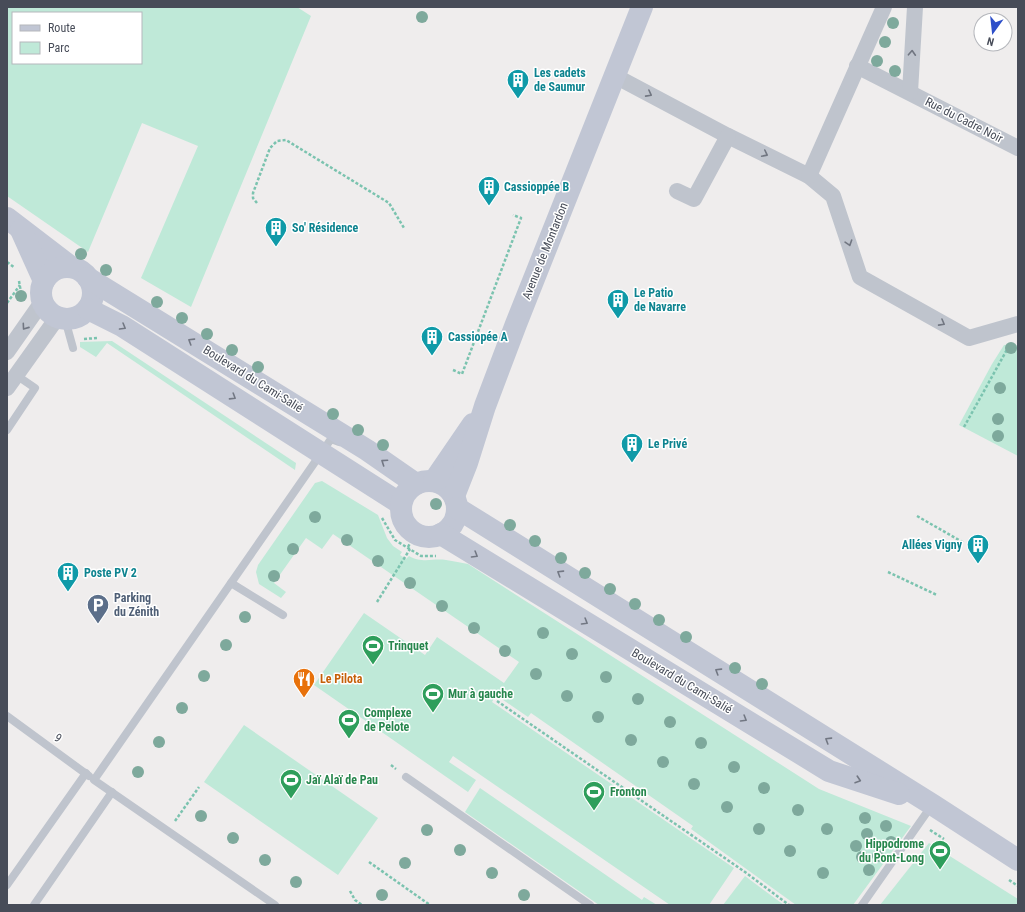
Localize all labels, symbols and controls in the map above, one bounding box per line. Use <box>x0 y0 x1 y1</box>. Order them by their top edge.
legend <box>12 12 142 64</box>
north arrow <box>973 12 1013 52</box>
text: Route <box>48 21 76 35</box>
text: N <box>985 34 995 48</box>
text: Parc <box>48 41 70 55</box>
one-way arrow <box>908 50 916 56</box>
place label: Les cadets de Saumur <box>534 66 586 94</box>
building icon: Les cadets de Saumur <box>505 67 531 100</box>
one-way arrow <box>645 89 653 97</box>
street label: Rue du Cadre Noir <box>923 94 1006 146</box>
one-way arrow <box>760 149 768 157</box>
building icon: Cassioppée B <box>476 174 502 207</box>
place label: Cassioppée B <box>504 180 570 194</box>
street label: Avenue de Montardon <box>519 200 571 301</box>
building icon: So' Résidence <box>263 215 289 248</box>
place label: So' Résidence <box>292 221 359 235</box>
one-way arrow <box>844 239 852 246</box>
place label: Le Patio de Navarre <box>634 286 686 314</box>
building icon: Le Patio de Navarre <box>605 287 631 320</box>
one-way arrow <box>938 318 945 325</box>
one-way arrow <box>23 323 30 330</box>
one-way arrow <box>119 323 126 330</box>
building icon: Cassiopée A <box>419 324 445 357</box>
place label: Cassiopée A <box>448 330 509 344</box>
one-way arrow <box>188 339 195 346</box>
street label: Boulevard du Cami-Salié <box>201 343 306 416</box>
one-way arrow <box>229 392 236 399</box>
building icon: Le Privé <box>619 431 645 464</box>
place label: Le Privé <box>648 437 687 451</box>
one-way arrow <box>381 459 388 467</box>
building icon: Allées Vigny <box>965 532 991 565</box>
place label: Allées Vigny <box>902 538 963 552</box>
one-way arrow <box>470 550 477 557</box>
building icon: Poste PV 2 <box>55 560 81 593</box>
place label: Poste PV 2 <box>84 566 137 580</box>
one-way arrow <box>557 570 564 577</box>
place label: Parking du Zénith <box>114 591 159 619</box>
parking icon: Parking du Zénith <box>85 592 111 625</box>
one-way arrow <box>581 618 588 625</box>
sports icon: Trinquet <box>360 633 386 666</box>
place label: Trinquet <box>388 639 429 653</box>
street label: Boulevard du Cami-Salié <box>629 645 735 717</box>
restaurant icon: Le Pilota <box>291 666 317 699</box>
one-way arrow <box>715 668 722 675</box>
place label: Le Pilota <box>320 672 363 686</box>
sports icon: Mur à gauche <box>420 681 446 714</box>
place label: Mur à gauche <box>448 687 513 701</box>
place label: Complexe de Pelote <box>364 706 412 734</box>
sports icon: Complexe de Pelote <box>336 707 362 740</box>
one-way arrow <box>740 715 747 722</box>
street label: 9 <box>51 731 65 745</box>
one-way arrow <box>825 737 832 744</box>
sports icon: Jaï Alaï de Pau <box>278 767 304 800</box>
place label: Jaï Alaï de Pau <box>306 773 378 787</box>
one-way arrow <box>855 776 862 784</box>
sports icon: Fronton <box>581 779 607 812</box>
place label: Fronton <box>610 785 647 799</box>
place label: Hippodrome du Pont-Long <box>859 837 924 865</box>
sports icon: Hippodrome du Pont-Long <box>927 838 953 871</box>

